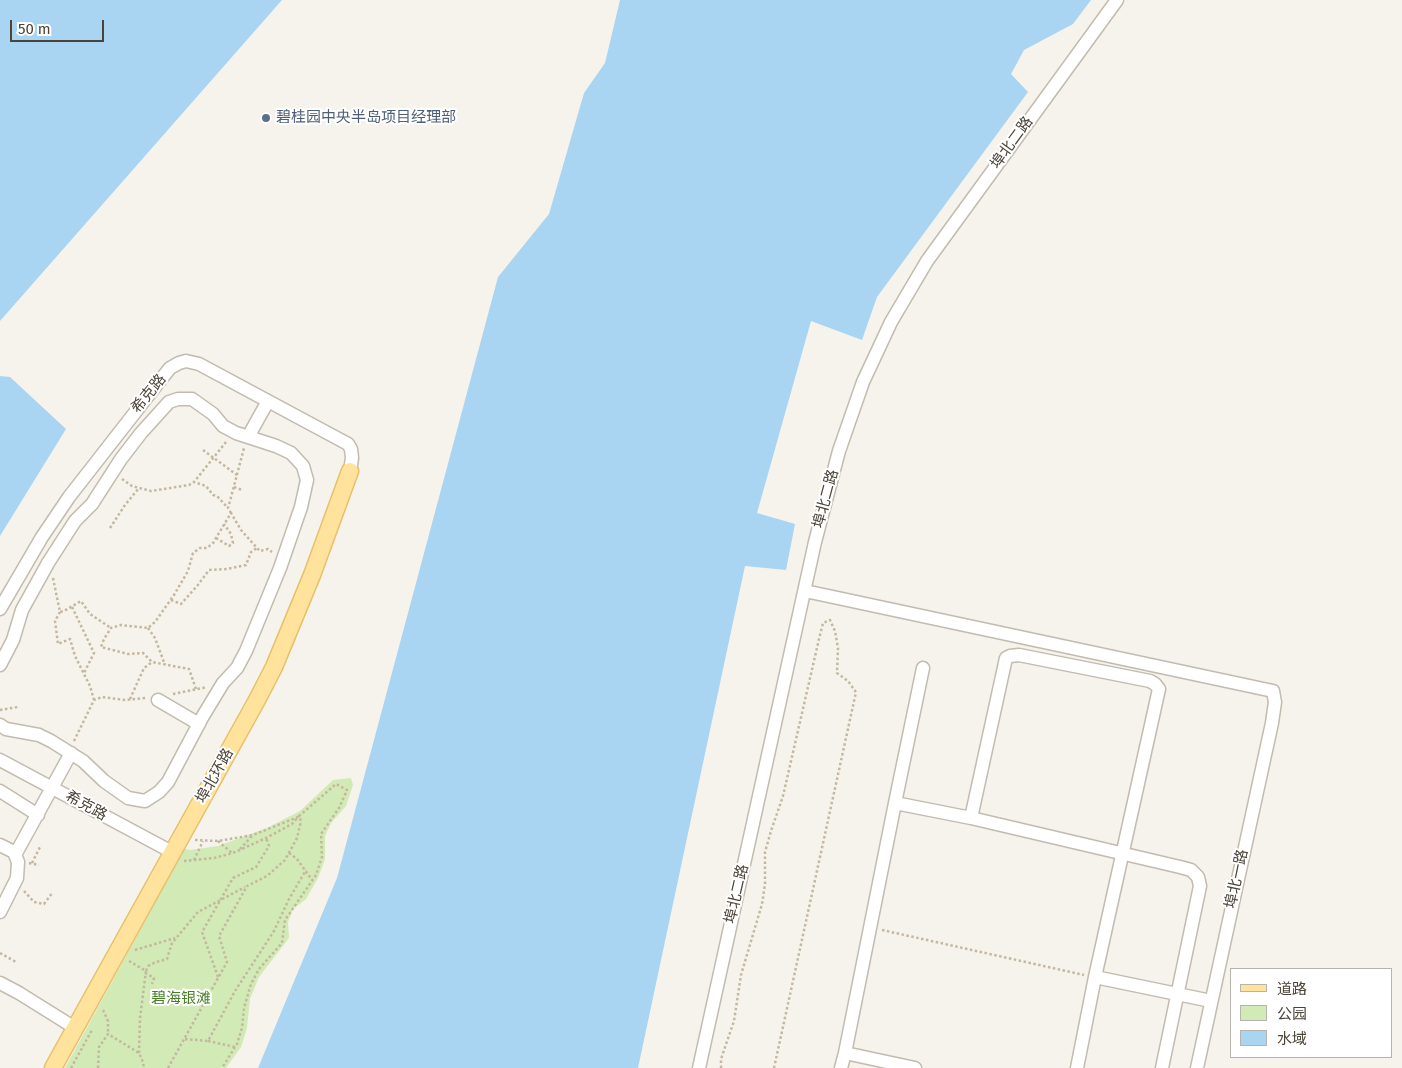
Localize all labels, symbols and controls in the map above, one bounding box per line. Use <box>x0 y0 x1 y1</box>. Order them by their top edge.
scale bar <box>12 10 106 42</box>
text: 50 m <box>18 20 51 38</box>
place label: 碧桂园中央半岛项目经理部 <box>276 109 456 127</box>
marker: 碧桂园中央半岛项目经理部 <box>260 112 272 124</box>
street label: 埠北二路 <box>987 113 1037 173</box>
street label: 希克路 <box>128 371 170 417</box>
street label: 埠北二路 <box>810 468 842 530</box>
street label: 埠北环路 <box>193 745 237 807</box>
street label: 希克路 <box>62 787 110 825</box>
street label: 埠北一路 <box>1222 848 1252 910</box>
street label: 埠北二路 <box>721 863 753 925</box>
legend <box>1230 968 1392 1058</box>
text: 道路 <box>1277 980 1307 998</box>
park label: 碧海银滩 <box>151 990 211 1008</box>
text: 公园 <box>1277 1005 1307 1023</box>
text: 水域 <box>1277 1030 1307 1048</box>

